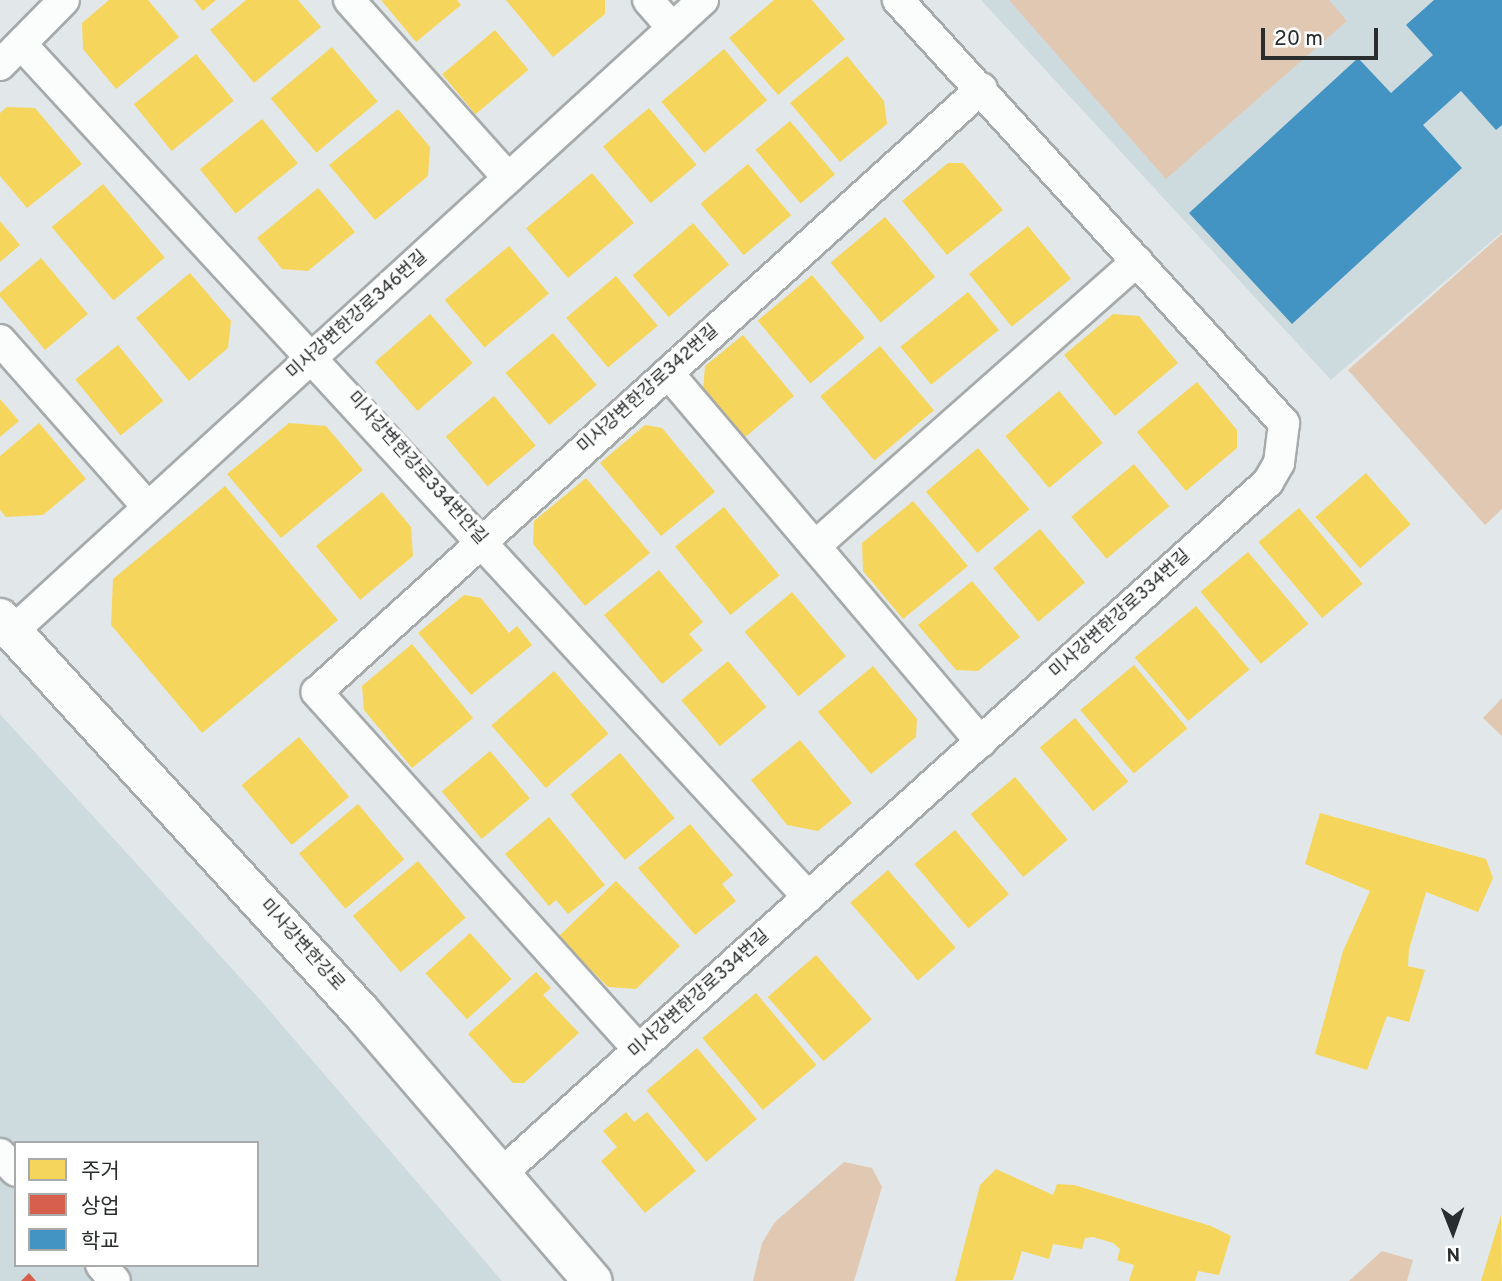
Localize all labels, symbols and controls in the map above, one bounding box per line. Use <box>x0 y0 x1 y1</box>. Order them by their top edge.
scale bar <box>1264 14 1381 58</box>
text: 20 m <box>1274 26 1323 53</box>
street label: 미사강변한강로346번길 <box>283 247 433 385</box>
street label: 미사강변한강로342번길 <box>574 321 724 459</box>
street label: 미사강변한강로334번안길 <box>342 388 490 550</box>
street label: 미사강변한강로334번길 <box>1046 546 1196 684</box>
street label: 미사강변한강로 <box>254 896 348 996</box>
street label: 미사강변한강로334번길 <box>625 926 775 1064</box>
legend <box>14 1141 259 1267</box>
text: 주거 <box>81 1159 120 1186</box>
text: 상업 <box>81 1194 120 1221</box>
north arrow <box>1418 1197 1488 1267</box>
text: 학교 <box>81 1229 120 1256</box>
text: N <box>1446 1241 1460 1265</box>

